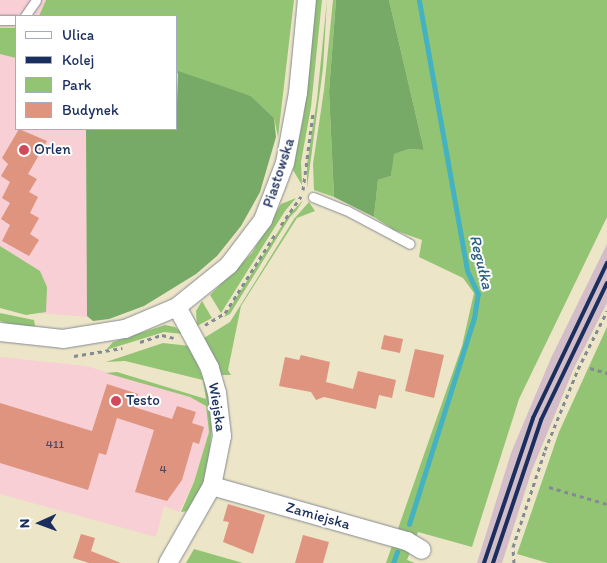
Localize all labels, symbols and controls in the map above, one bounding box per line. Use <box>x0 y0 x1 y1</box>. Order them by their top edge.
legend <box>15 15 178 130</box>
text: Ulica <box>62 26 94 44</box>
text: Kolej <box>62 51 94 69</box>
text: Park <box>62 76 92 94</box>
text: Budynek <box>62 101 119 119</box>
street label: Piastowska <box>259 136 299 210</box>
place label: Orlen <box>34 141 71 159</box>
marker: Orlen <box>18 144 30 156</box>
water label: Regułka <box>465 233 497 291</box>
street label: Wiejska <box>204 381 230 433</box>
place label: Testo <box>126 392 160 410</box>
marker: Testo <box>110 395 122 407</box>
house number: 411 <box>46 438 64 452</box>
house number: 4 <box>159 463 167 477</box>
north arrow <box>15 498 65 548</box>
street label: Zamiejska <box>284 498 352 534</box>
text: N <box>16 519 33 529</box>

